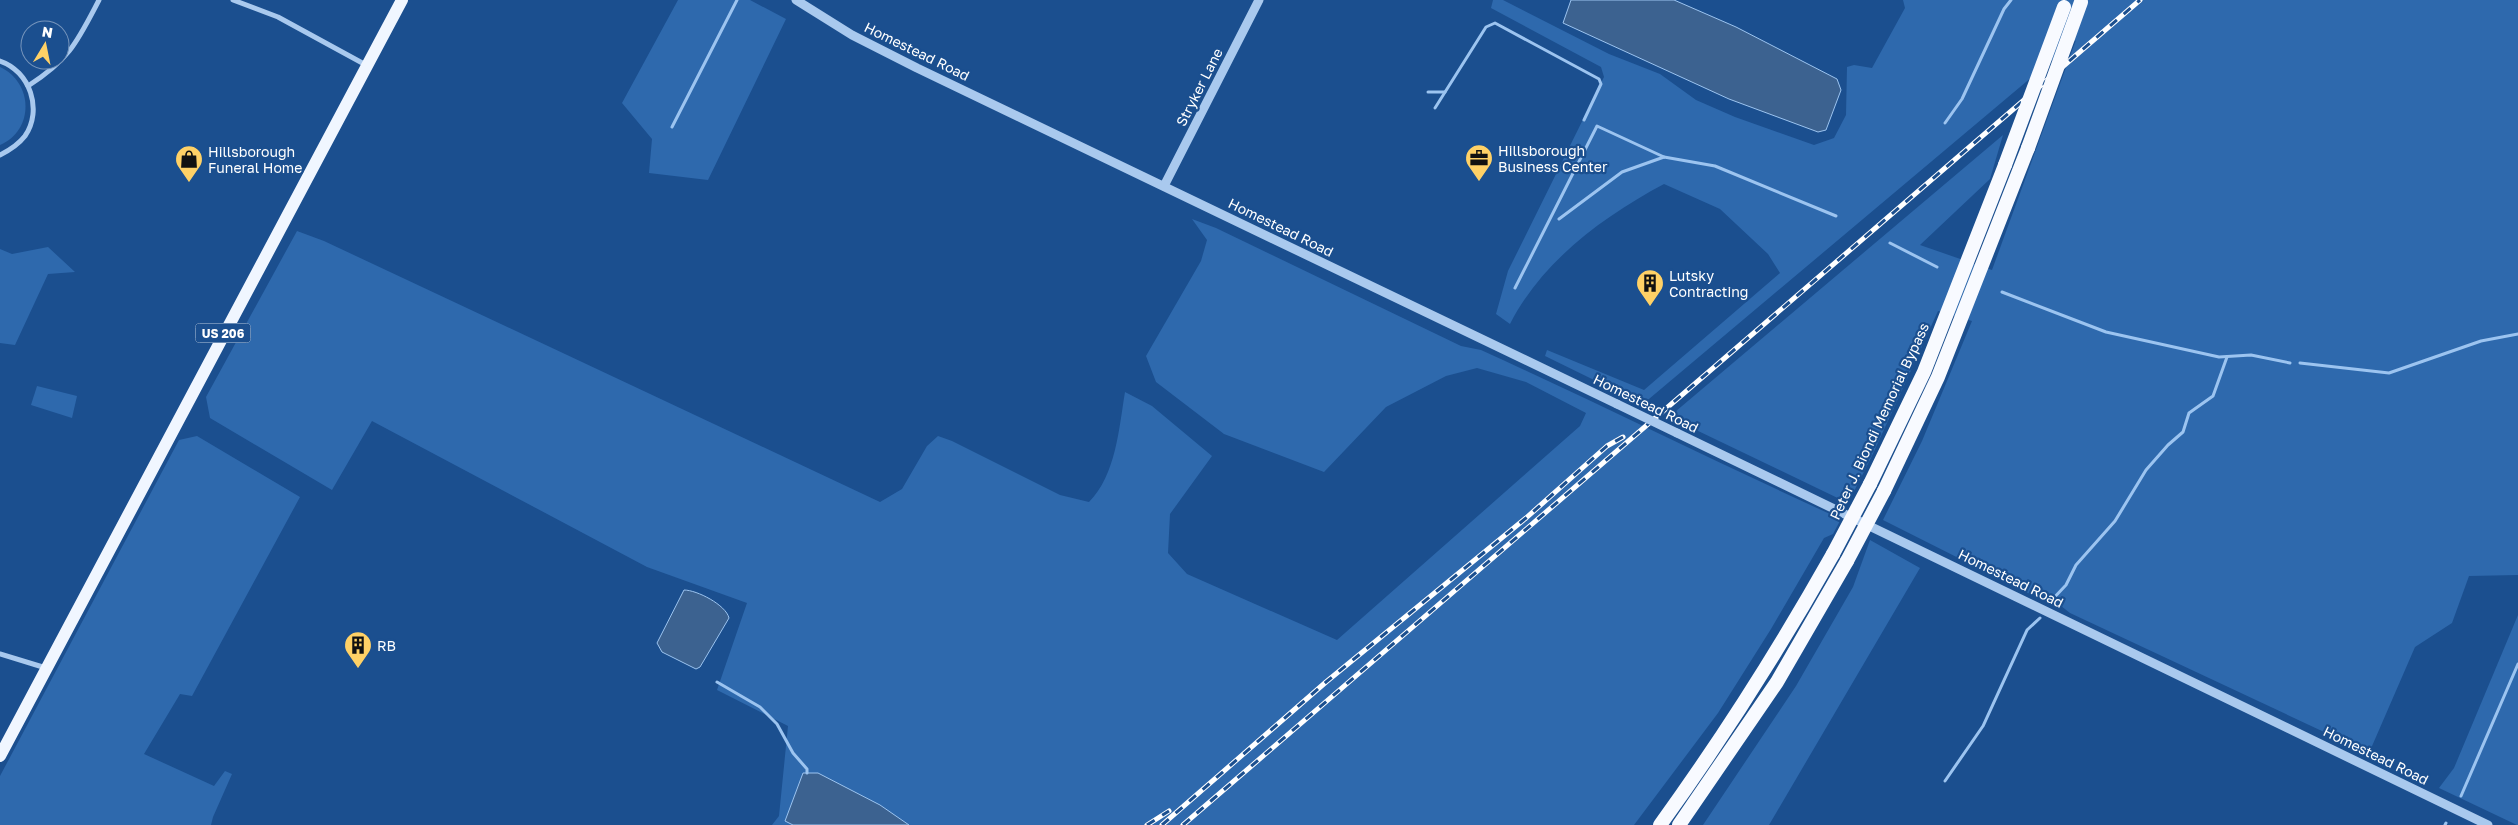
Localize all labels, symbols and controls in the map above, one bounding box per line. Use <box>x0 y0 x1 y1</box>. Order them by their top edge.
street label: Homestead Road <box>862 18 972 84</box>
north arrow <box>20 20 70 70</box>
text: N <box>41 22 54 41</box>
street label: Stryker Lane <box>1172 45 1226 129</box>
place label: Hillsborough Business Center <box>1498 142 1608 175</box>
place label: Hillsborough Funeral Home <box>208 143 302 176</box>
office icon: Hillsborough Business Center <box>1464 143 1494 182</box>
shop icon: Hillsborough Funeral Home <box>174 144 204 183</box>
street label: Homestead Road <box>1226 194 1336 260</box>
place label: Lutsky Contracting <box>1669 267 1748 300</box>
building icon: Lutsky Contracting <box>1635 268 1665 307</box>
street label: Peter J. Biondi Memorial Bypass <box>1826 320 1932 522</box>
road number: US 206 <box>196 323 250 342</box>
street label: Homestead Road <box>1591 370 1701 436</box>
street label: Homestead Road <box>1956 545 2066 611</box>
building icon: RB <box>343 630 373 669</box>
place label: RB <box>377 637 396 654</box>
street label: Homestead Road <box>2321 722 2431 788</box>

